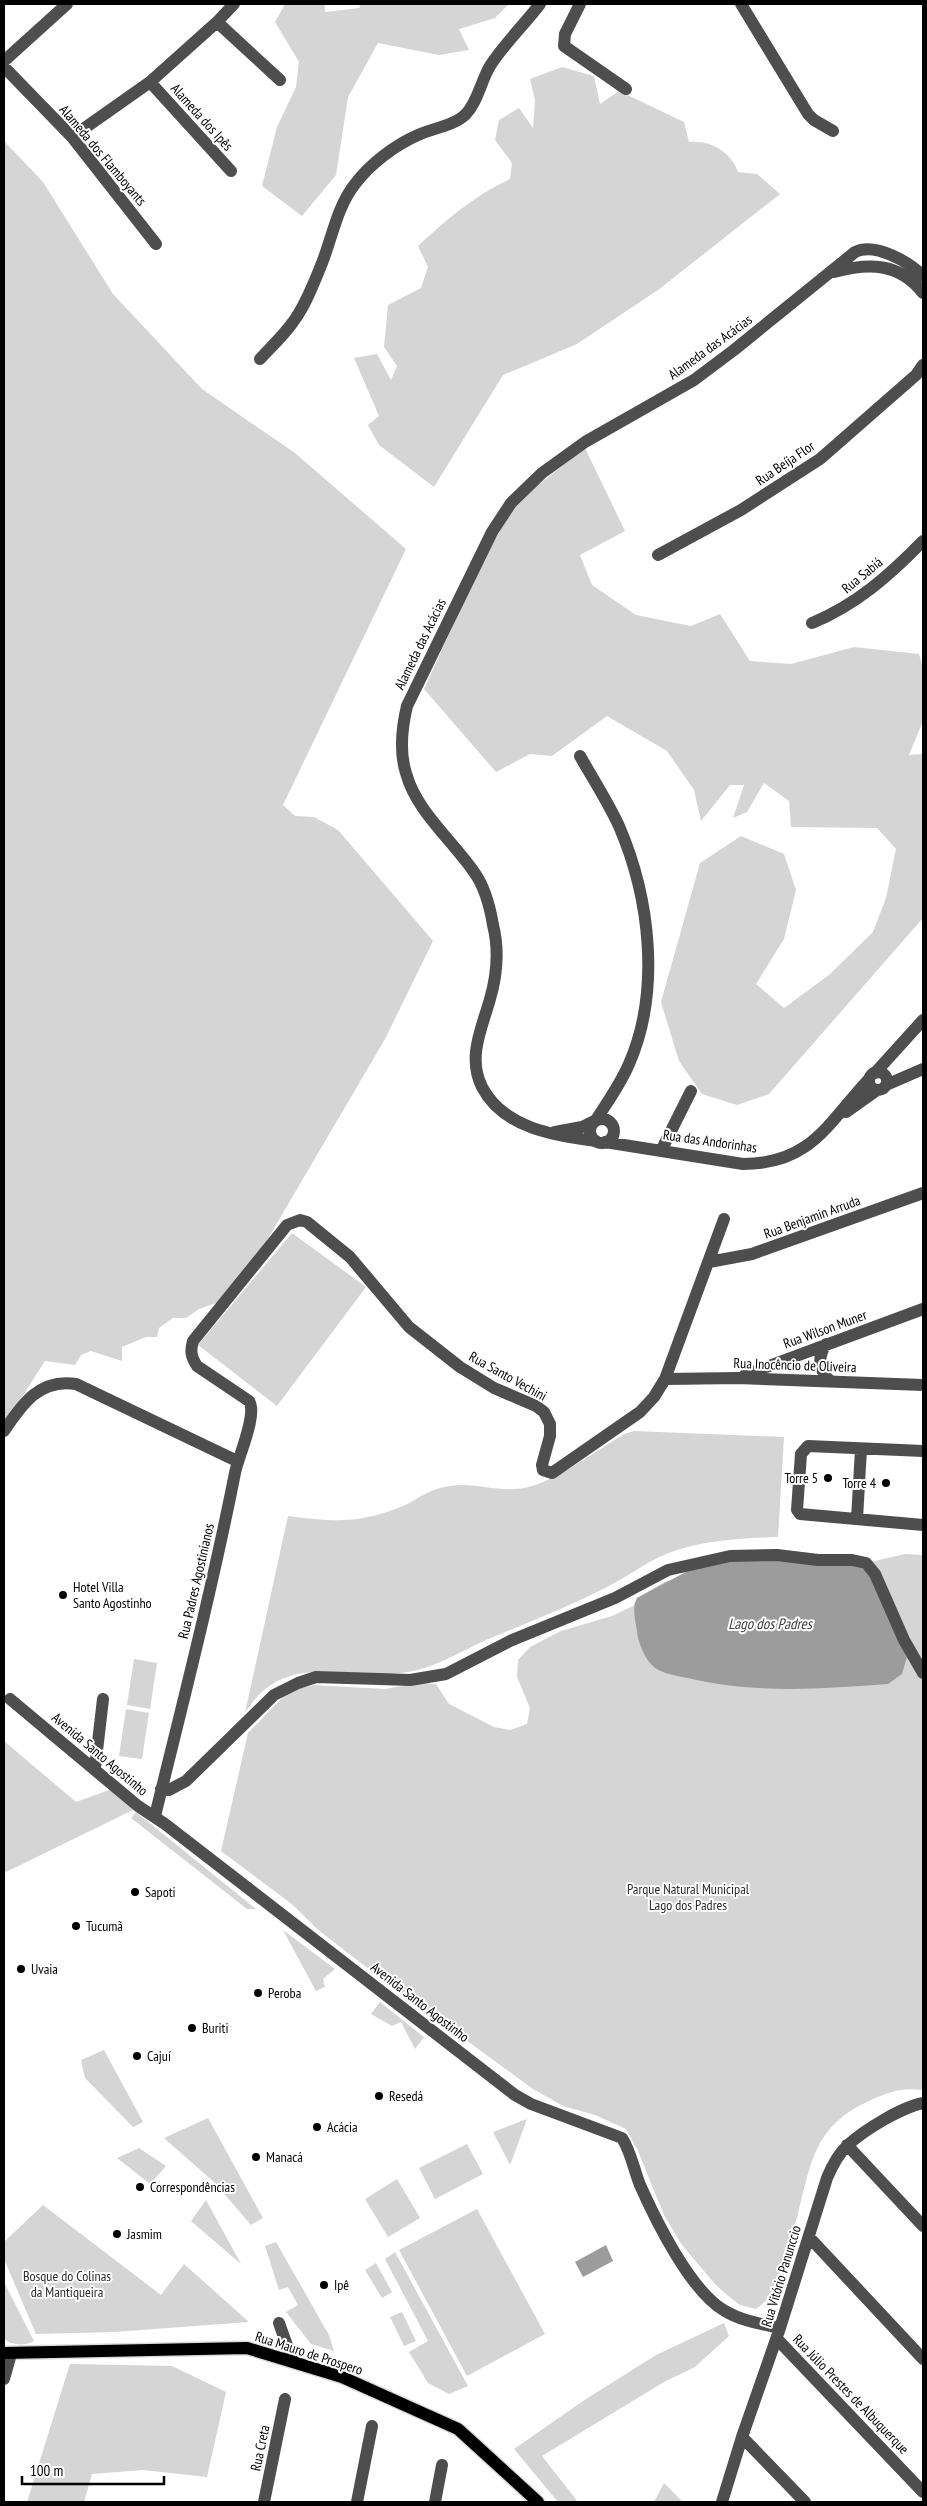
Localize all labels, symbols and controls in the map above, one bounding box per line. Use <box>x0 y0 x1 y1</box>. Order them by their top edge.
street label: Alameda dos Ipês <box>167 80 237 155</box>
street label: Alameda dos Flamboyants <box>56 101 151 209</box>
street label: Alameda das Acácias <box>664 310 756 383</box>
street label: Rua Beíja Flor <box>752 437 818 489</box>
street label: Rua Sabiá <box>838 553 886 597</box>
street label: Alameda das Acácias <box>390 595 450 693</box>
street label: Rua das Andorinhas <box>662 1125 758 1157</box>
street label: Rua Benjamin Arruda <box>761 1191 863 1243</box>
street label: Rua Wilson Muner <box>781 1306 869 1352</box>
street label: Rua Santo Vechini <box>466 1347 550 1405</box>
street label: Rua Inocêncio de Oliveira <box>733 1354 857 1376</box>
place label: Torre 5 <box>784 1469 818 1487</box>
marker: Torre 5 <box>822 1472 834 1484</box>
place label: Torre 4 <box>842 1474 877 1492</box>
marker: Torre 4 <box>880 1477 892 1489</box>
street label: Rua Padres Agostinianos <box>174 1521 218 1640</box>
place label: Hotel Villa Santo Agostinho <box>73 1578 152 1612</box>
marker: Hotel Villa Santo Agostinho <box>57 1589 69 1601</box>
water label: Lago dos Padres <box>728 1614 814 1633</box>
street label: Avenida Santo Agostinho <box>48 1709 152 1799</box>
park label: Parque Natural Municipal Lago dos Padres <box>627 1880 750 1914</box>
place label: Sapoti <box>145 1883 176 1901</box>
marker: Sapoti <box>129 1886 141 1898</box>
place label: Tucumã <box>86 1917 123 1935</box>
marker: Tucumã <box>70 1920 82 1932</box>
street label: Avenida Santo Agostinho <box>367 1958 473 2046</box>
place label: Uvaia <box>31 1960 58 1978</box>
marker: Uvaia <box>15 1963 27 1975</box>
place label: Peroba <box>268 1984 301 2002</box>
marker: Peroba <box>252 1987 264 1999</box>
place label: Buriti <box>202 2019 228 2037</box>
marker: Buriti <box>186 2022 198 2034</box>
place label: Cajuí <box>147 2047 171 2065</box>
marker: Cajuí <box>131 2050 143 2062</box>
place label: Resedá <box>389 2087 423 2105</box>
marker: Resedá <box>373 2090 385 2102</box>
place label: Acácia <box>327 2118 358 2136</box>
marker: Acácia <box>311 2121 323 2133</box>
place label: Manacá <box>266 2148 303 2166</box>
marker: Manacá <box>250 2151 262 2163</box>
place label: Correspondências <box>150 2178 235 2196</box>
marker: Correspondências <box>134 2181 146 2193</box>
street label: Rua Vitório Panunccio <box>757 2223 805 2329</box>
place label: Jasmim <box>126 2225 162 2243</box>
marker: Jasmim <box>111 2228 123 2240</box>
park label: Bosque do Colinas da Mantiqueira <box>23 2267 111 2301</box>
place label: Ipê <box>334 2276 349 2294</box>
marker: Ipê <box>318 2279 330 2291</box>
street label: Rua Mauro de Prospero <box>253 2327 365 2379</box>
street label: Rua Júlio Prestes de Albuquerque <box>789 2330 913 2458</box>
street label: Rua Creta <box>246 2423 274 2473</box>
scale bar <box>22 2454 165 2486</box>
text: 100 m <box>30 2461 63 2480</box>

